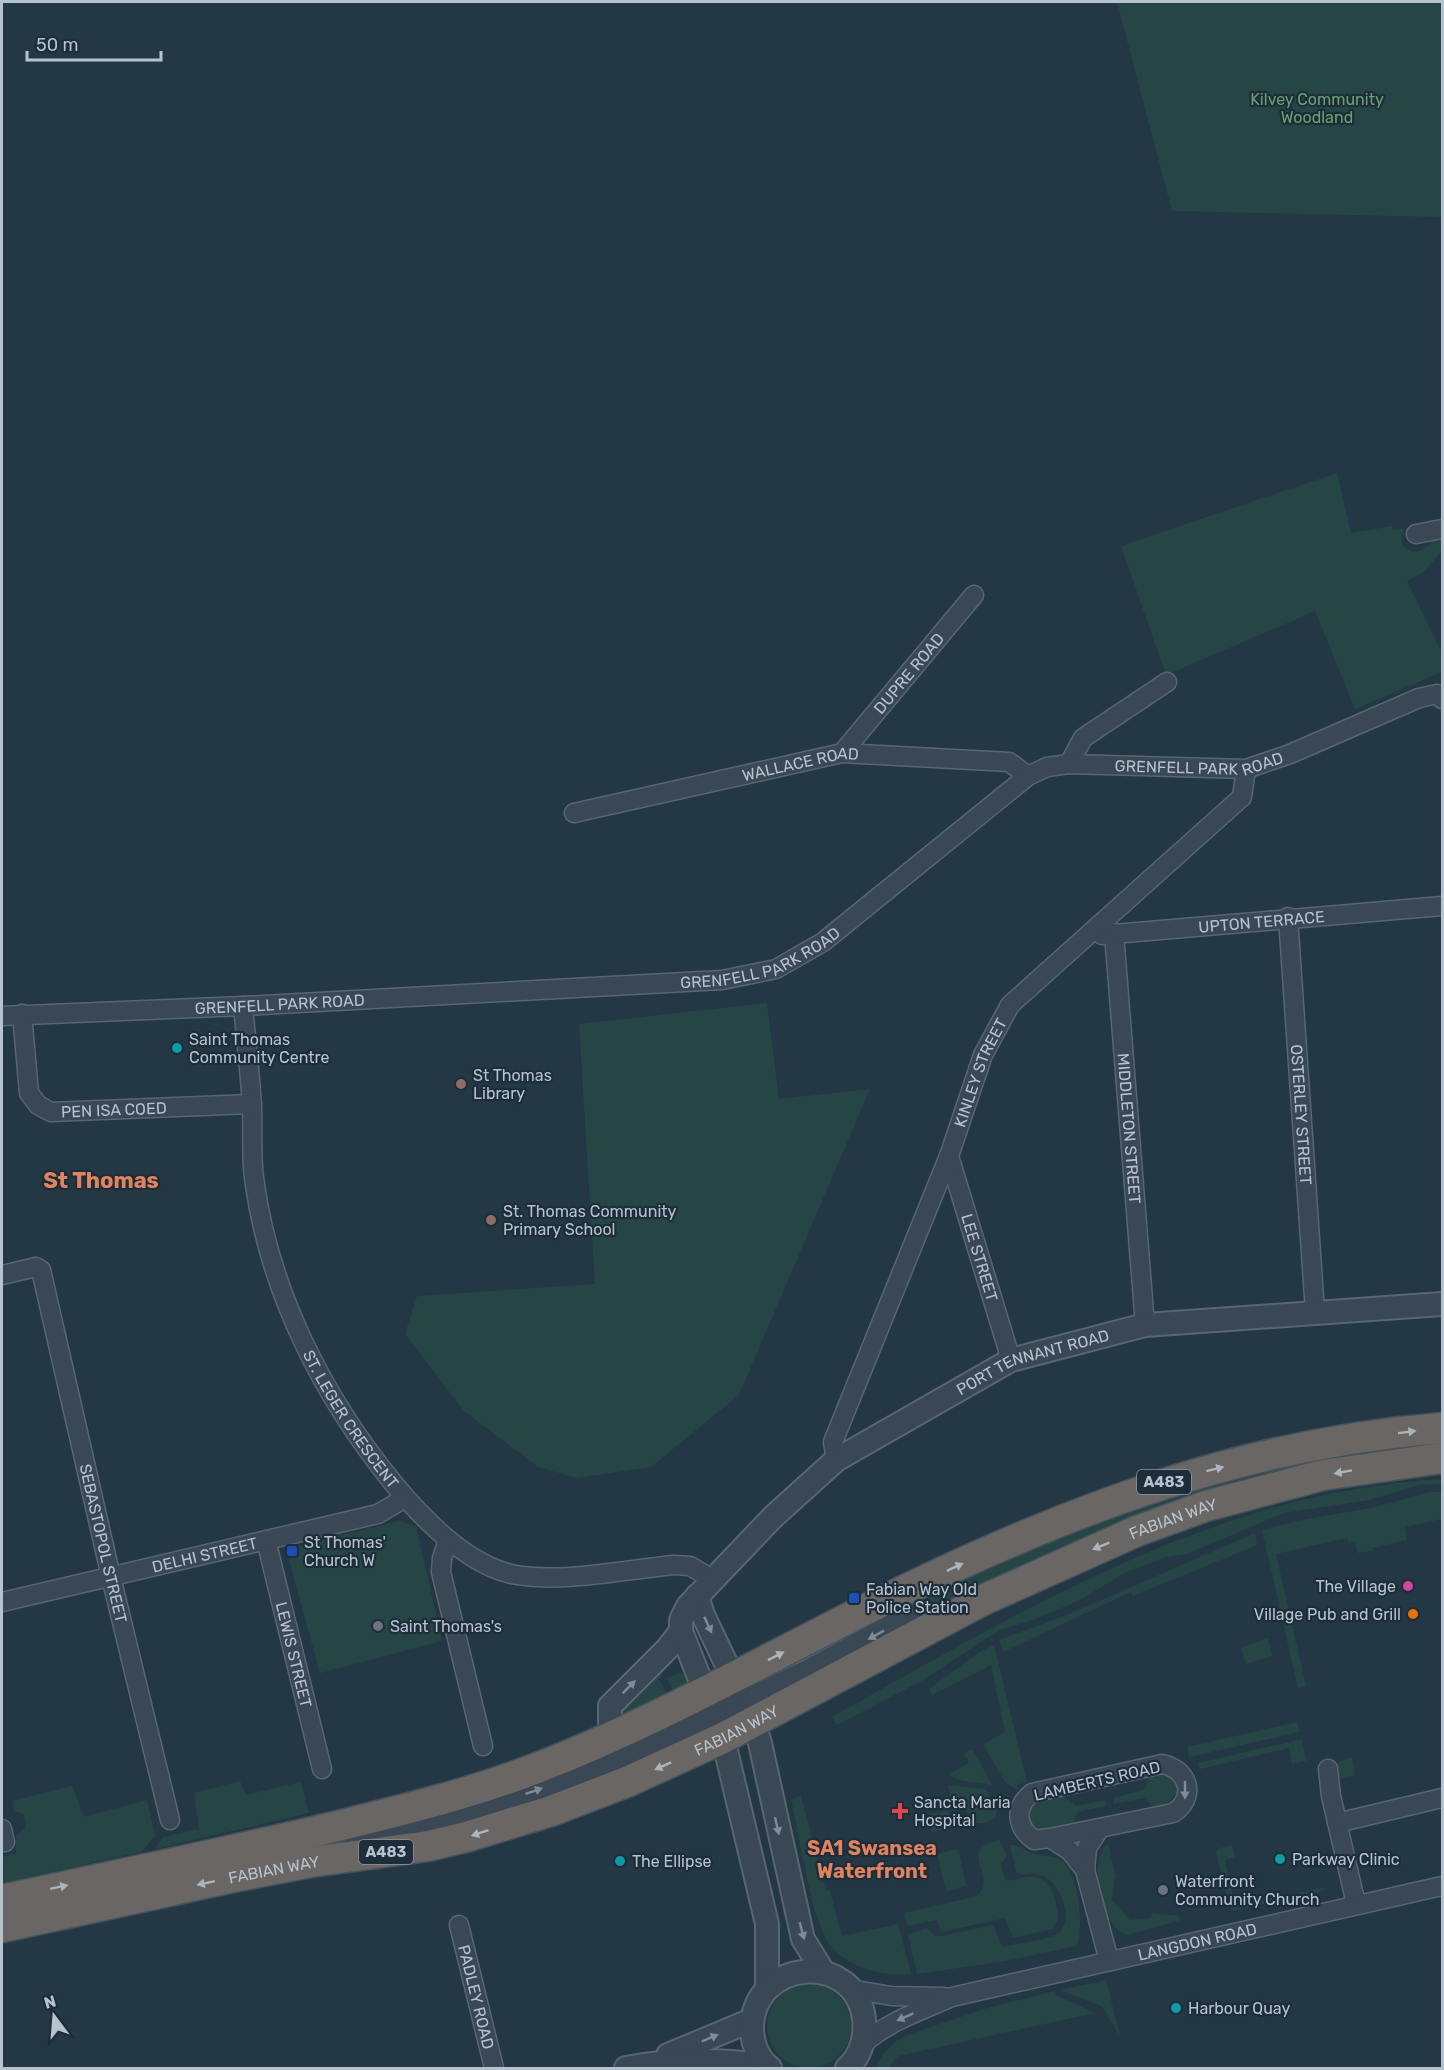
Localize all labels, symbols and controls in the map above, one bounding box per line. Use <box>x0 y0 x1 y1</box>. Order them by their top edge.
scale bar <box>27 24 160 62</box>
text: 50 m <box>36 34 79 56</box>
park label: Kilvey Community Woodland <box>1250 90 1384 127</box>
street label: DUPRE ROAD <box>869 629 948 717</box>
street label: WALLACE ROAD <box>740 743 859 785</box>
street label: GRENFELL PARK ROAD <box>1115 748 1286 779</box>
street label: UPTON TERRACE <box>1197 907 1325 936</box>
street label: GRENFELL PARK ROAD <box>680 923 844 992</box>
street label: GRENFELL PARK ROAD <box>194 990 365 1017</box>
street label: KINLEY STREET <box>950 1015 1011 1129</box>
place label: Saint Thomas Community Centre <box>189 1030 329 1067</box>
marker: Saint Thomas Community Centre <box>170 1041 184 1055</box>
street label: OSTERLEY STREET <box>1287 1044 1316 1185</box>
street label: MIDDLETON STREET <box>1114 1052 1145 1204</box>
place label: St Thomas Library <box>473 1066 552 1103</box>
marker: St Thomas Library <box>454 1077 468 1091</box>
street label: PEN ISA COED <box>61 1098 167 1121</box>
district label: St Thomas <box>43 1167 159 1194</box>
place label: St. Thomas Community Primary School <box>503 1202 677 1239</box>
street label: LEE STREET <box>958 1211 1002 1304</box>
marker: St. Thomas Community Primary School <box>484 1213 498 1227</box>
street label: PORT TENNANT ROAD <box>953 1325 1111 1399</box>
street label: ST. LEGER CRESCENT <box>299 1347 403 1492</box>
one-way arrow <box>1397 1427 1416 1437</box>
street label: SEBASTOPOL STREET <box>76 1462 131 1624</box>
one-way arrow <box>1206 1463 1225 1473</box>
one-way arrow <box>1333 1468 1352 1477</box>
road number: A483 <box>1137 1470 1191 1494</box>
street label: FABIAN WAY <box>1126 1494 1219 1543</box>
street label: DELHI STREET <box>150 1533 259 1576</box>
place label: St Thomas' Church W <box>304 1533 386 1570</box>
one-way arrow <box>1091 1541 1109 1551</box>
marker: St Thomas' Church W <box>285 1544 299 1558</box>
one-way arrow <box>946 1561 964 1571</box>
place label: The Village <box>1315 1577 1396 1596</box>
marker: The Village <box>1401 1579 1415 1593</box>
place label: Fabian Way Old Police Station <box>866 1580 977 1617</box>
marker: Fabian Way Old Police Station <box>847 1591 861 1605</box>
street label: LEWIS STREET <box>272 1600 316 1709</box>
place label: Village Pub and Grill <box>1254 1605 1401 1624</box>
marker: Village Pub and Grill <box>1406 1607 1420 1621</box>
place label: Saint Thomas's <box>390 1617 502 1636</box>
one-way arrow <box>703 1617 712 1634</box>
marker: Saint Thomas's <box>371 1619 385 1633</box>
one-way arrow <box>867 1630 884 1640</box>
one-way arrow <box>767 1652 785 1662</box>
one-way arrow <box>622 1681 636 1695</box>
street label: FABIAN WAY <box>691 1701 782 1759</box>
street label: LAMBERTS ROAD <box>1032 1757 1162 1805</box>
one-way arrow <box>654 1761 672 1771</box>
one-way arrow <box>1180 1781 1190 1800</box>
one-way arrow <box>526 1786 544 1796</box>
place label: Sancta Maria Hospital <box>914 1793 1011 1830</box>
marker: Sancta Maria Hospital <box>891 1802 909 1820</box>
one-way arrow <box>773 1817 783 1836</box>
one-way arrow <box>471 1829 489 1838</box>
district label: SA1 Swansea Waterfront <box>807 1836 937 1883</box>
road number: A483 <box>359 1840 413 1864</box>
place label: Parkway Clinic <box>1292 1850 1400 1869</box>
street label: FABIAN WAY <box>227 1851 321 1887</box>
place label: The Ellipse <box>632 1852 712 1871</box>
marker: Parkway Clinic <box>1273 1852 1287 1866</box>
marker: The Ellipse <box>613 1854 627 1868</box>
place label: Waterfront Community Church <box>1175 1872 1320 1909</box>
one-way arrow <box>197 1878 215 1888</box>
one-way arrow <box>49 1882 68 1891</box>
marker: Waterfront Community Church <box>1156 1883 1170 1897</box>
street label: LANGDON ROAD <box>1136 1919 1259 1964</box>
one-way arrow <box>797 1922 807 1940</box>
street label: PADLEY ROAD <box>455 1943 499 2051</box>
north arrow <box>24 1986 84 2046</box>
text: N <box>42 1991 58 2013</box>
place label: Harbour Quay <box>1188 1999 1290 2018</box>
marker: Harbour Quay <box>1169 2001 1183 2015</box>
one-way arrow <box>896 2013 913 2022</box>
one-way arrow <box>702 2033 720 2043</box>

